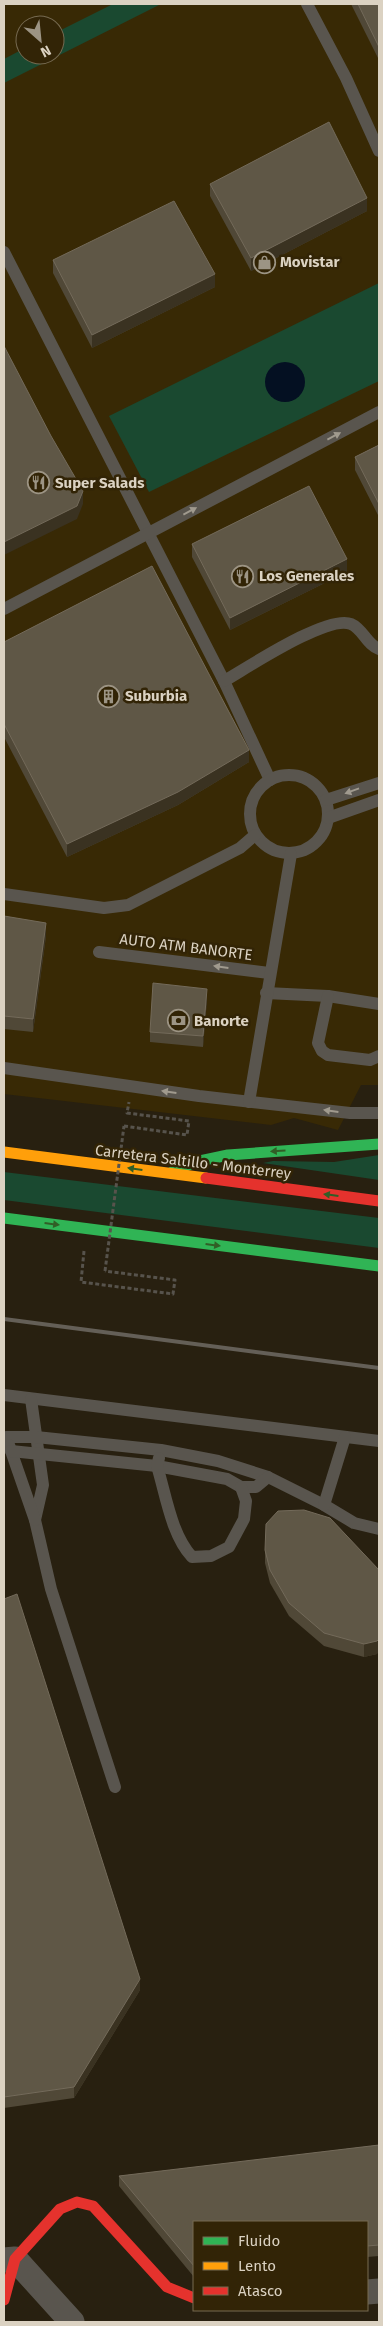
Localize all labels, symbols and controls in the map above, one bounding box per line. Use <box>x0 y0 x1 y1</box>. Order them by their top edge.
north arrow <box>15 15 65 65</box>
text: N <box>38 41 54 61</box>
shop icon: Movistar <box>252 250 276 274</box>
place label: Movistar <box>280 253 340 271</box>
one-way arrow <box>327 432 341 440</box>
restaurant icon: Super Salads <box>27 471 51 495</box>
place label: Super Salads <box>55 474 144 492</box>
one-way arrow <box>183 507 197 515</box>
restaurant icon: Los Generales <box>231 564 255 588</box>
place label: Los Generales <box>259 567 354 585</box>
building icon: Suburbia <box>97 684 121 708</box>
place label: Suburbia <box>125 687 187 705</box>
one-way arrow <box>345 788 360 795</box>
street label: AUTO ATM BANORTE <box>119 930 253 964</box>
one-way arrow <box>213 963 229 971</box>
bank icon: Banorte <box>166 1009 190 1033</box>
place label: Banorte <box>194 1012 249 1030</box>
one-way arrow <box>161 1088 177 1096</box>
one-way arrow <box>322 1106 338 1114</box>
street label: Carretera Saltillo - Monterrey <box>94 1141 293 1183</box>
one-way arrow <box>270 1147 286 1155</box>
one-way arrow <box>127 1165 143 1173</box>
one-way arrow <box>323 1191 339 1199</box>
one-way arrow <box>44 1220 60 1228</box>
one-way arrow <box>206 1241 222 1249</box>
legend <box>193 2221 368 2311</box>
text: Fluido <box>238 2232 280 2250</box>
text: Lento <box>238 2257 276 2275</box>
text: Atasco <box>238 2282 283 2300</box>

